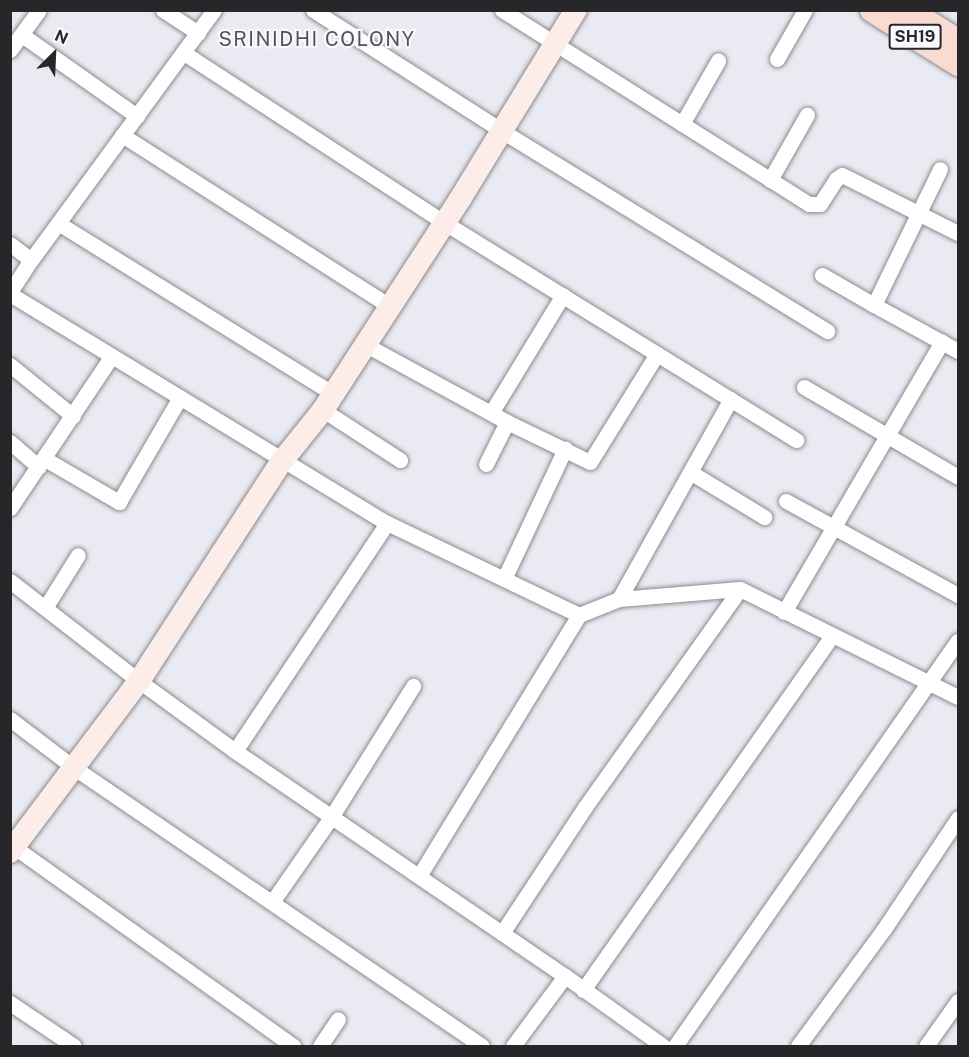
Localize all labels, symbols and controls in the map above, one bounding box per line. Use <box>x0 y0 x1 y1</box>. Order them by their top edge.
north arrow <box>24 24 84 84</box>
road number: SH19 <box>888 24 942 50</box>
text: N <box>52 26 71 48</box>
district label: SRINIDHI COLONY <box>219 27 415 51</box>

